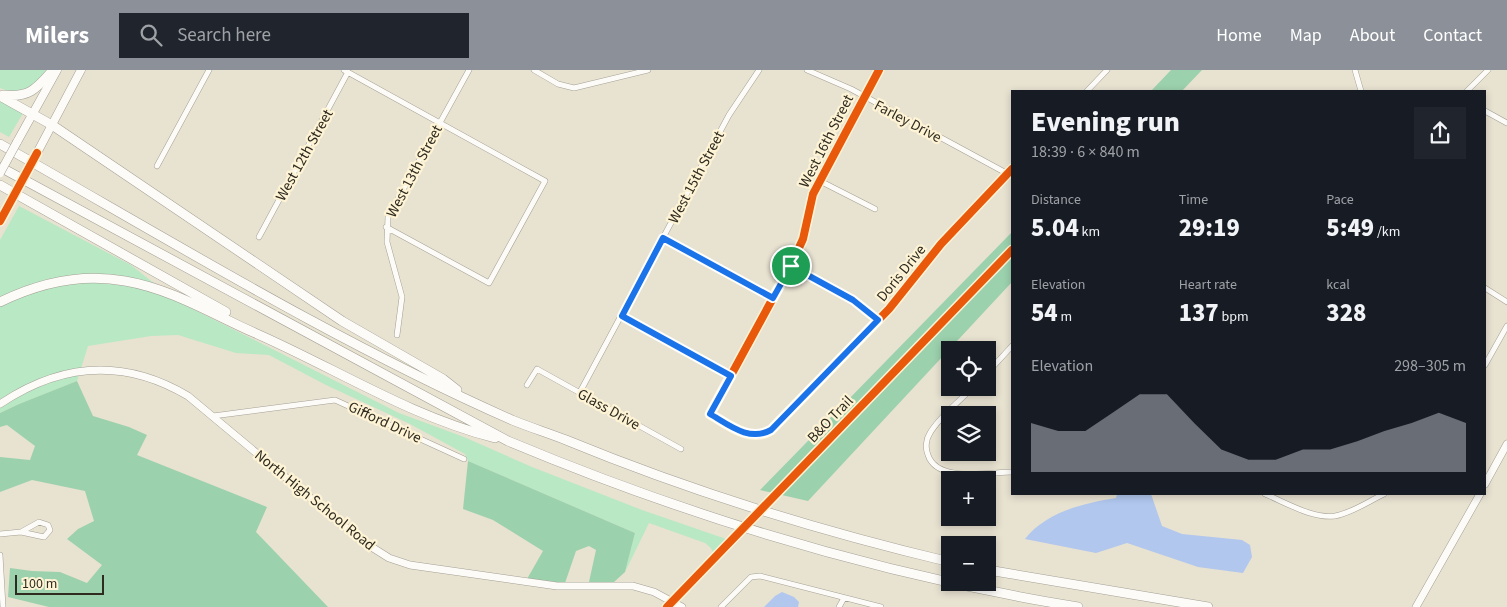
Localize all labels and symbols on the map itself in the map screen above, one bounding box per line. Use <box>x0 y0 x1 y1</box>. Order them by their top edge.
street label: West 16th Street <box>794 91 859 191</box>
street label: Farley Drive <box>870 95 945 148</box>
street label: West 12th Street <box>271 106 338 205</box>
street label: West 13th Street <box>381 121 448 221</box>
street label: West 15th Street <box>663 127 730 227</box>
street label: Doris Drive <box>872 240 931 306</box>
pin <box>770 245 812 287</box>
street label: Glass Drive <box>574 384 644 435</box>
street label: B&O Trail <box>803 391 858 448</box>
street label: Gifford Drive <box>345 396 425 449</box>
street label: North High School Road <box>250 445 379 556</box>
scale bar <box>15 572 104 595</box>

